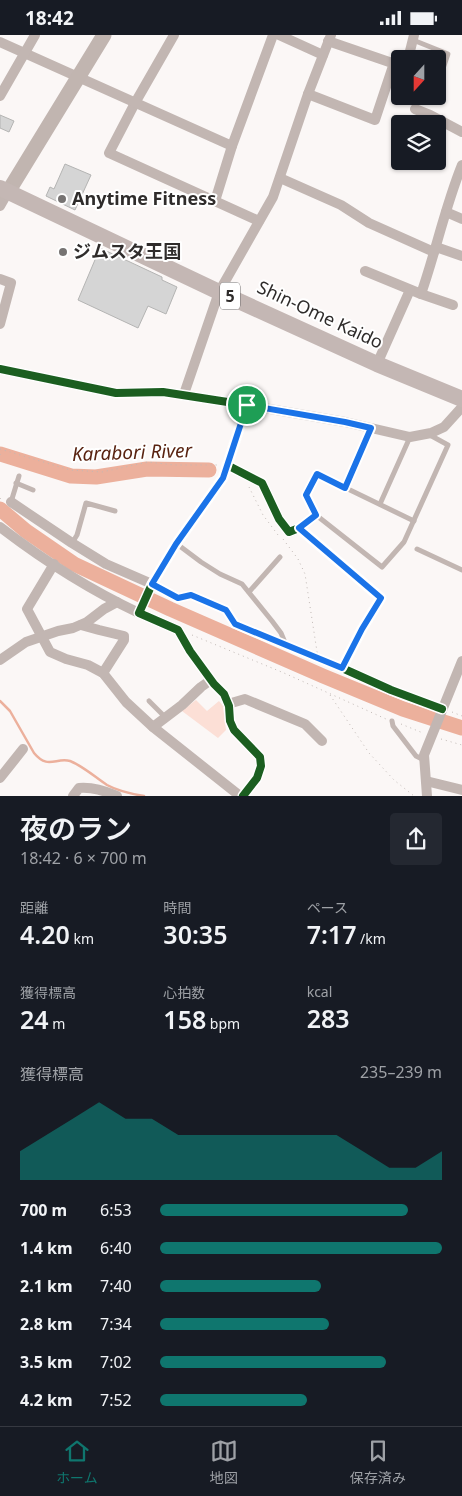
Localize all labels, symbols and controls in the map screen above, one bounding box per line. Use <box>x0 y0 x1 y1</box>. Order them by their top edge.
text: 18:42 <box>25 5 74 31</box>
north arrow <box>391 50 446 105</box>
map controls <box>391 50 446 170</box>
button: layers <box>391 115 446 170</box>
place label: Anytime Fitness <box>72 186 216 210</box>
marker: Anytime Fitness <box>56 193 68 205</box>
place label: ジムスタ王国 <box>73 239 181 263</box>
marker: ジムスタ王国 <box>57 246 69 258</box>
street label: Shin-Ome Kaido <box>254 274 387 354</box>
road number: 5 <box>220 283 240 309</box>
pin <box>226 384 268 426</box>
icon: arrive <box>233 391 261 419</box>
water label: Karabori River <box>71 437 194 467</box>
text: 夜のラン <box>20 809 132 847</box>
button: share <box>390 813 442 865</box>
text: 18:42 · 6 × 700 m <box>20 847 147 869</box>
text: 距離 <box>20 898 48 917</box>
text: 時間 <box>163 898 191 917</box>
text: ペース <box>307 898 348 917</box>
text: 4.20 <box>20 917 70 951</box>
text: 30:35 <box>163 917 227 951</box>
text: 7:17 <box>307 917 356 951</box>
text: km <box>70 929 94 948</box>
text: /km <box>356 929 386 948</box>
text: kcal <box>307 982 332 1001</box>
text: 獲得標高 <box>20 983 76 1002</box>
text: 心拍数 <box>163 983 205 1002</box>
text: 283 <box>307 1001 350 1035</box>
text: 24 <box>20 1002 49 1036</box>
text: 158 <box>163 1002 206 1036</box>
text: m <box>49 1014 65 1033</box>
text: bpm <box>206 1014 240 1033</box>
text: 235–239 m <box>360 1061 442 1083</box>
text: 獲得標高 <box>20 1063 84 1085</box>
text: 700 m <box>20 1199 67 1221</box>
text: 6:53 <box>100 1199 132 1221</box>
text: 1.4 km <box>20 1237 72 1259</box>
text: 6:40 <box>100 1237 132 1259</box>
text: 2.1 km <box>20 1275 72 1297</box>
text: 7:40 <box>100 1275 132 1297</box>
text: 2.8 km <box>20 1313 72 1335</box>
text: 7:34 <box>100 1313 132 1335</box>
text: 3.5 km <box>20 1351 72 1373</box>
text: 7:02 <box>100 1351 132 1373</box>
text: 4.2 km <box>20 1389 72 1411</box>
text: 7:52 <box>100 1389 132 1411</box>
tab: ホーム <box>56 1437 98 1487</box>
tab: 地図 <box>210 1437 238 1487</box>
tab: 保存済み <box>350 1437 406 1487</box>

